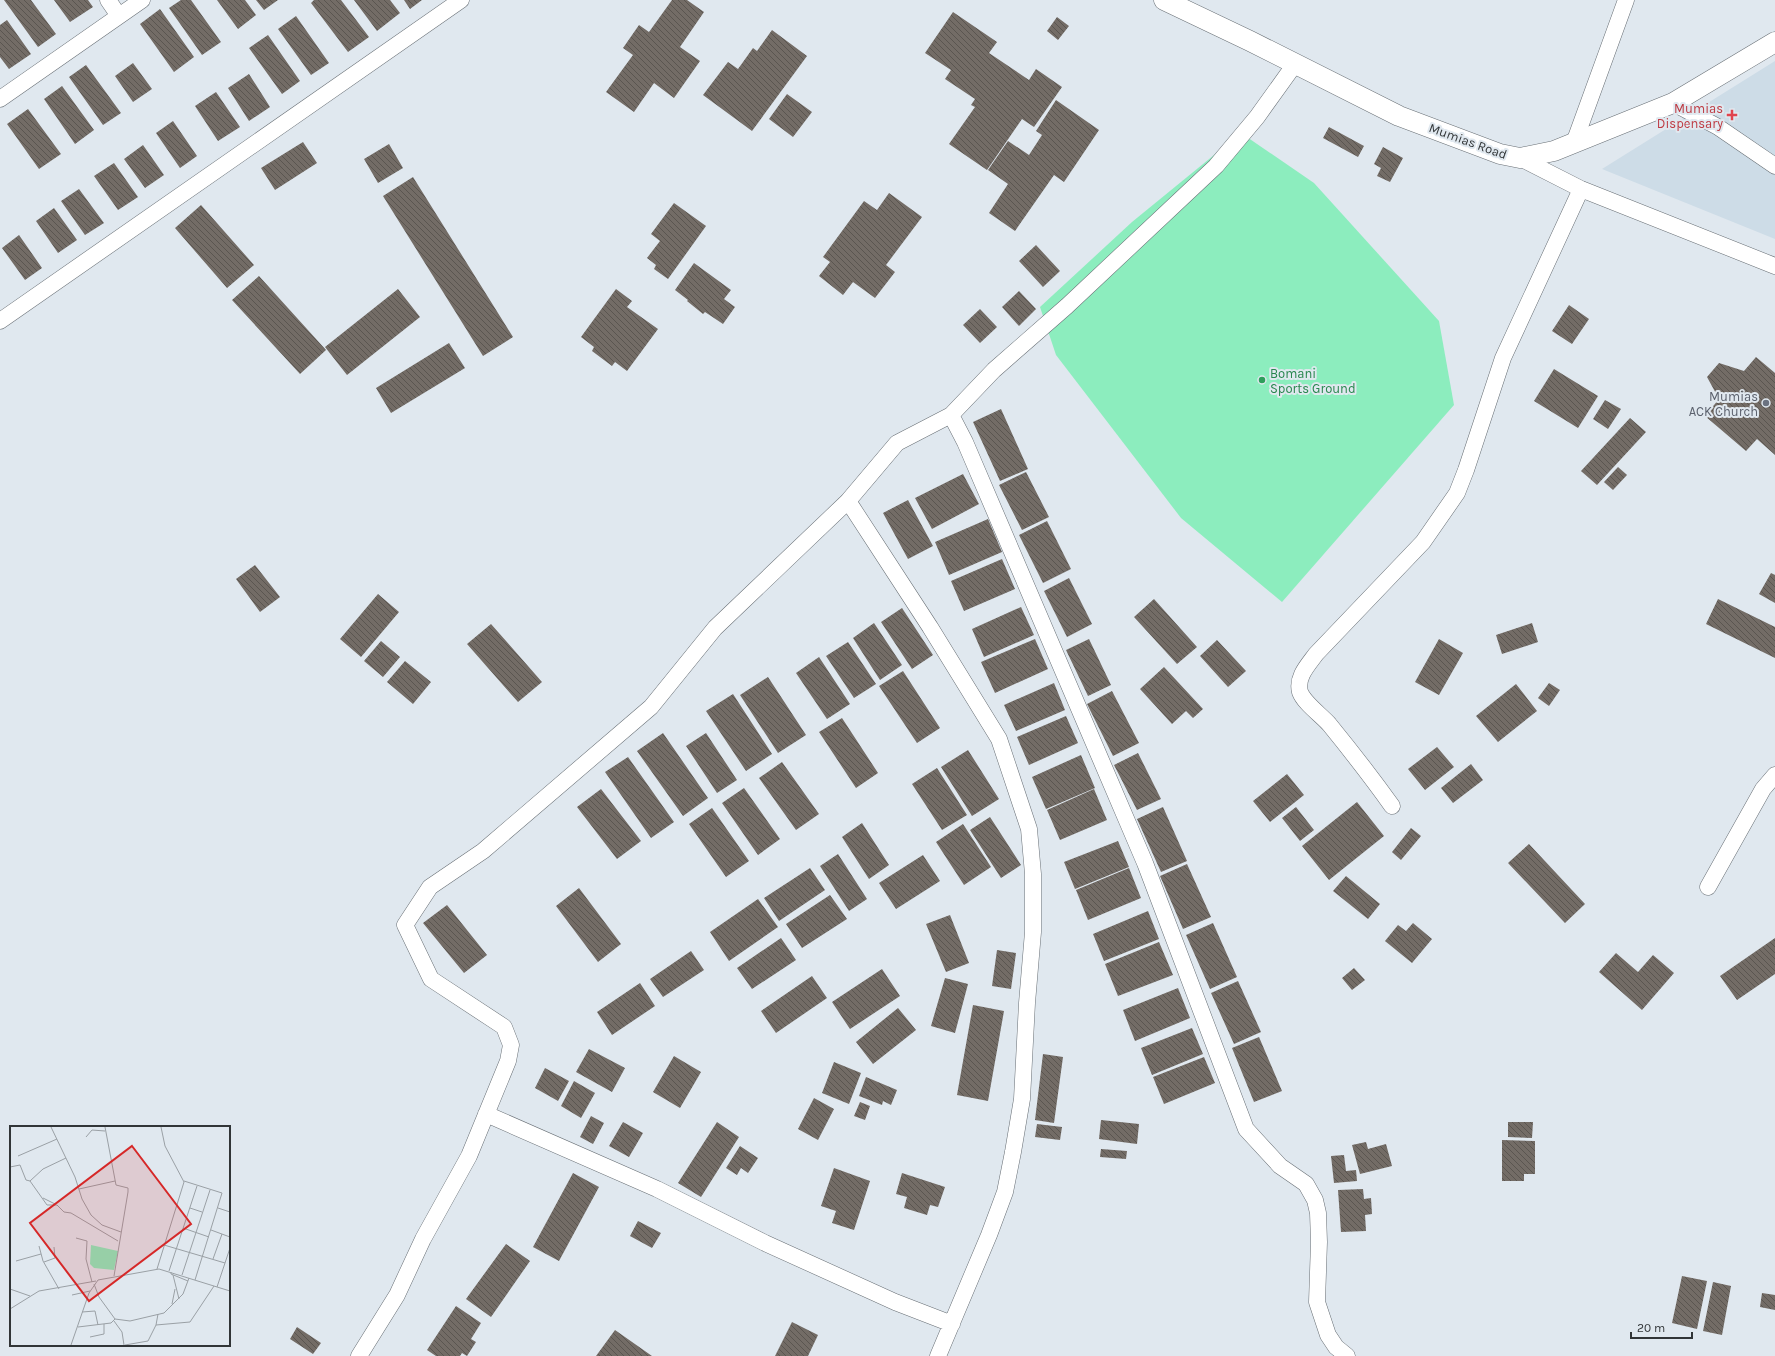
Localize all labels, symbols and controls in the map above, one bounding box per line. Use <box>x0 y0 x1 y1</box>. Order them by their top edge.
place label: Mumias Dispensary <box>1657 101 1723 131</box>
marker: Mumias Dispensary <box>1726 109 1738 121</box>
street label: Mumias Road <box>1427 120 1509 162</box>
place label: Bomani Sports Ground <box>1270 366 1356 396</box>
marker: Bomani Sports Ground <box>1257 375 1267 385</box>
place label: Mumias ACK Church <box>1689 389 1758 419</box>
marker: Mumias ACK Church <box>1761 398 1771 408</box>
inset map <box>10 1126 230 1346</box>
scale bar <box>1631 1314 1692 1340</box>
text: 20 m <box>1637 1321 1665 1335</box>

